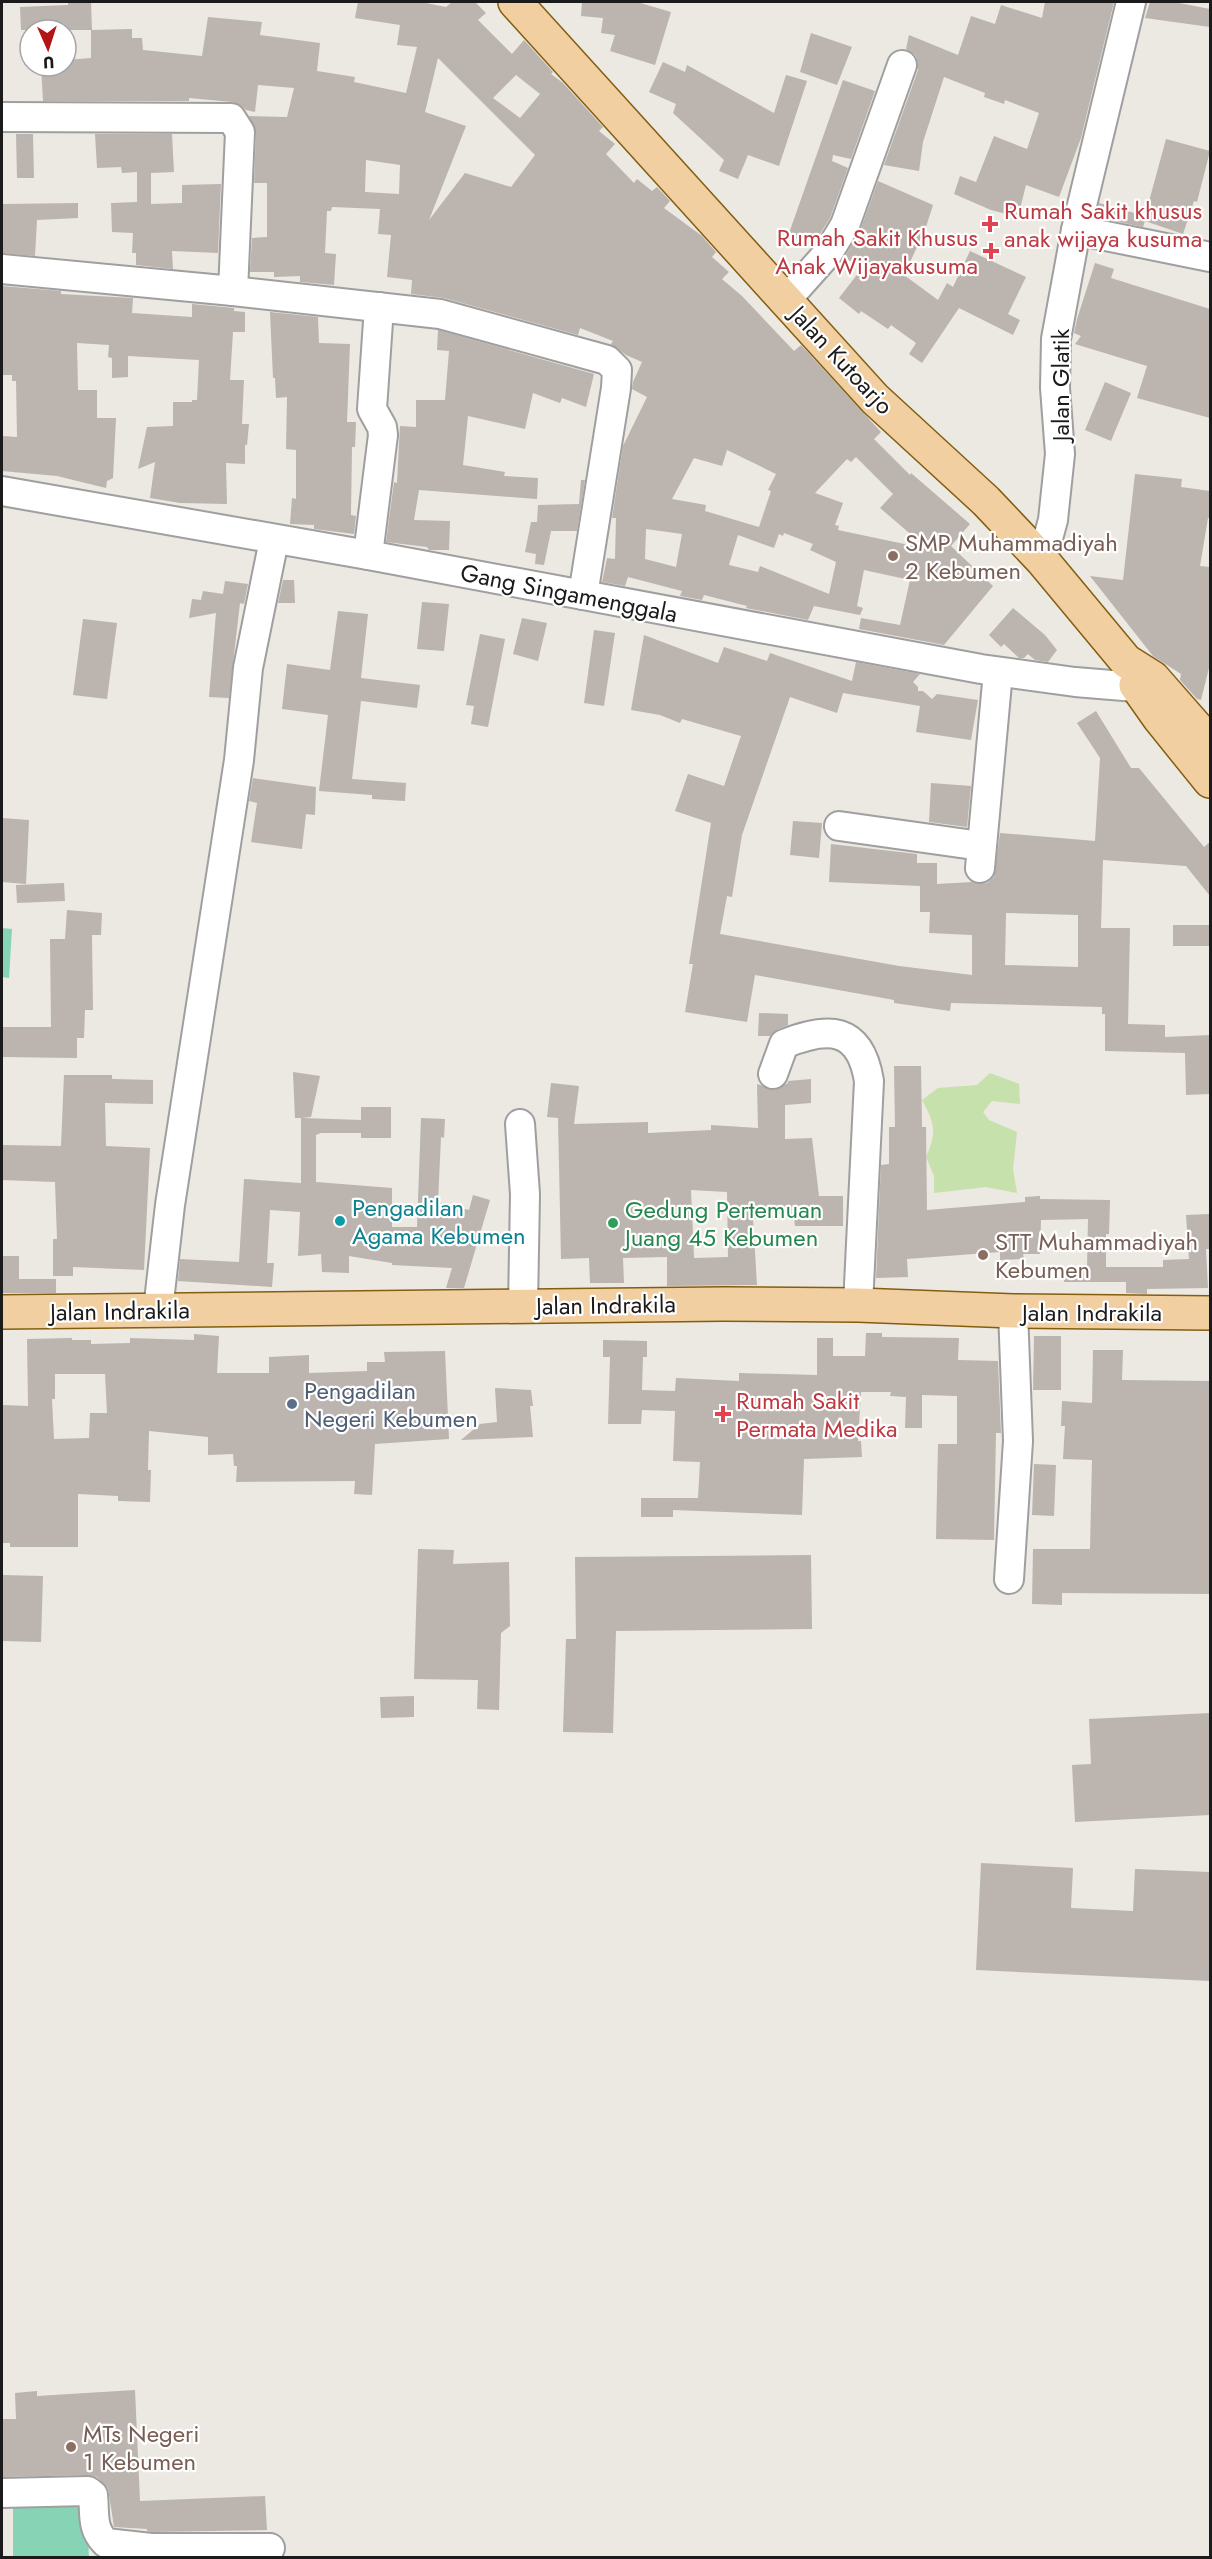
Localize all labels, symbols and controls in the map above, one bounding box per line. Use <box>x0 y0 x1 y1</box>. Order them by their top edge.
north arrow <box>18 18 78 78</box>
text: U <box>43 51 55 74</box>
place label: Rumah Sakit khusus anak wijaya kusuma <box>1004 193 1202 256</box>
marker: Rumah Sakit khusus anak wijaya kusuma <box>981 215 999 233</box>
place label: Rumah Sakit Khusus Anak Wijayakusuma <box>775 220 978 283</box>
marker: Rumah Sakit Khusus Anak Wijayakusuma <box>982 242 1000 260</box>
street label: Jalan Kutoarjo <box>780 296 902 422</box>
street label: Jalan Glatik <box>1043 328 1078 444</box>
place label: SMP Muhammadiyah 2 Kebumen <box>905 525 1118 588</box>
marker: SMP Muhammadiyah 2 Kebumen <box>886 549 900 563</box>
street label: Gang Singamenggala <box>457 555 681 631</box>
place label: Pengadilan Agama Kebumen <box>352 1190 526 1253</box>
place label: Gedung Pertemuan Juang 45 Kebumen <box>622 1192 822 1255</box>
marker: Pengadilan Agama Kebumen <box>333 1214 347 1228</box>
marker: Gedung Pertemuan Juang 45 Kebumen <box>606 1216 620 1230</box>
place label: STT Muhammadiyah Kebumen <box>995 1224 1198 1287</box>
marker: STT Muhammadiyah Kebumen <box>976 1248 990 1262</box>
street label: Jalan Indrakila <box>533 1286 676 1324</box>
street label: Jalan Indrakila <box>47 1292 190 1330</box>
street label: Jalan Indrakila <box>1019 1295 1162 1330</box>
place label: Pengadilan Negeri Kebumen <box>304 1373 478 1436</box>
place label: Rumah Sakit Permata Medika <box>736 1383 898 1446</box>
marker: Pengadilan Negeri Kebumen <box>285 1397 299 1411</box>
marker: Rumah Sakit Permata Medika <box>714 1405 732 1423</box>
place label: MTs Negeri 1 Kebumen <box>83 2416 200 2479</box>
marker: MTs Negeri 1 Kebumen <box>64 2440 78 2454</box>

